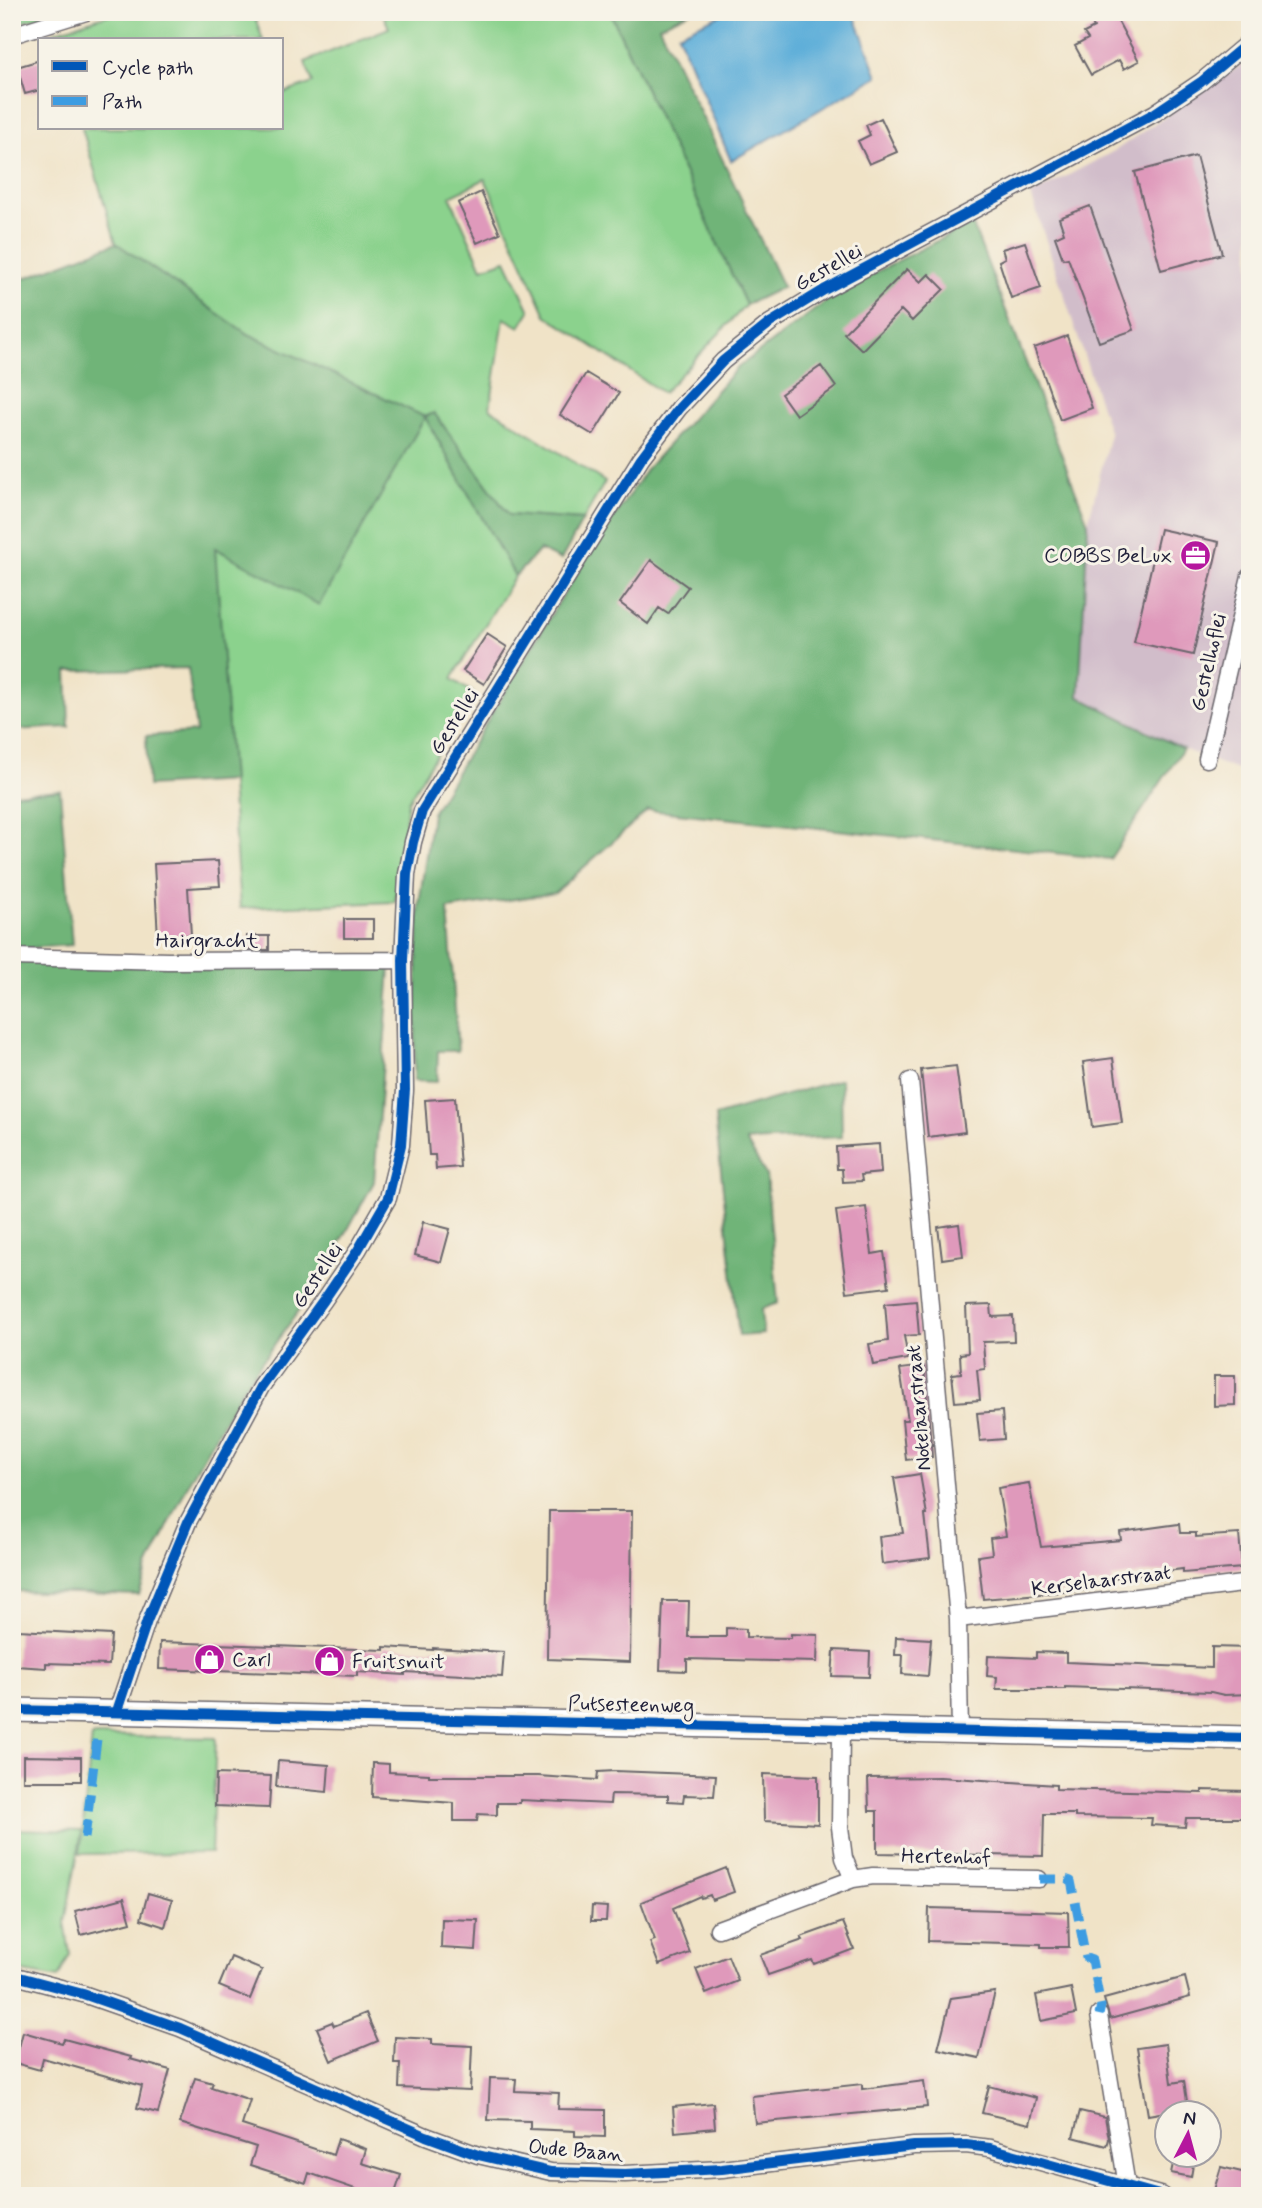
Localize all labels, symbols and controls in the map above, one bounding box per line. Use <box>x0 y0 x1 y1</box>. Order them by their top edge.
legend <box>38 38 284 130</box>
text: Cycle path <box>102 54 193 82</box>
text: Path <box>102 88 142 116</box>
street label: Gestellei <box>790 237 867 298</box>
office icon: COBBS BeLux <box>1178 538 1212 572</box>
place label: COBBS BeLux <box>1044 542 1172 570</box>
street label: Gestelhoflei <box>1184 610 1234 714</box>
street label: Gestellei <box>423 683 486 760</box>
street label: Hairgracht <box>156 927 259 956</box>
street label: Gestellei <box>286 1237 350 1314</box>
street label: Notelaarstraat <box>900 1344 938 1472</box>
street label: Kerselaarstraat <box>1030 1559 1173 1603</box>
shop icon: Carl <box>192 1642 226 1676</box>
shop icon: Fruitsnuit <box>312 1644 346 1678</box>
place label: Carl <box>232 1646 271 1674</box>
place label: Fruitsnuit <box>352 1648 445 1676</box>
street label: Putsesteenweg <box>568 1690 694 1721</box>
street label: Hertenhof <box>901 1842 991 1872</box>
north arrow <box>1154 2100 1224 2170</box>
text: N <box>1182 2105 1197 2132</box>
street label: Oude Baan <box>527 2133 625 2169</box>

